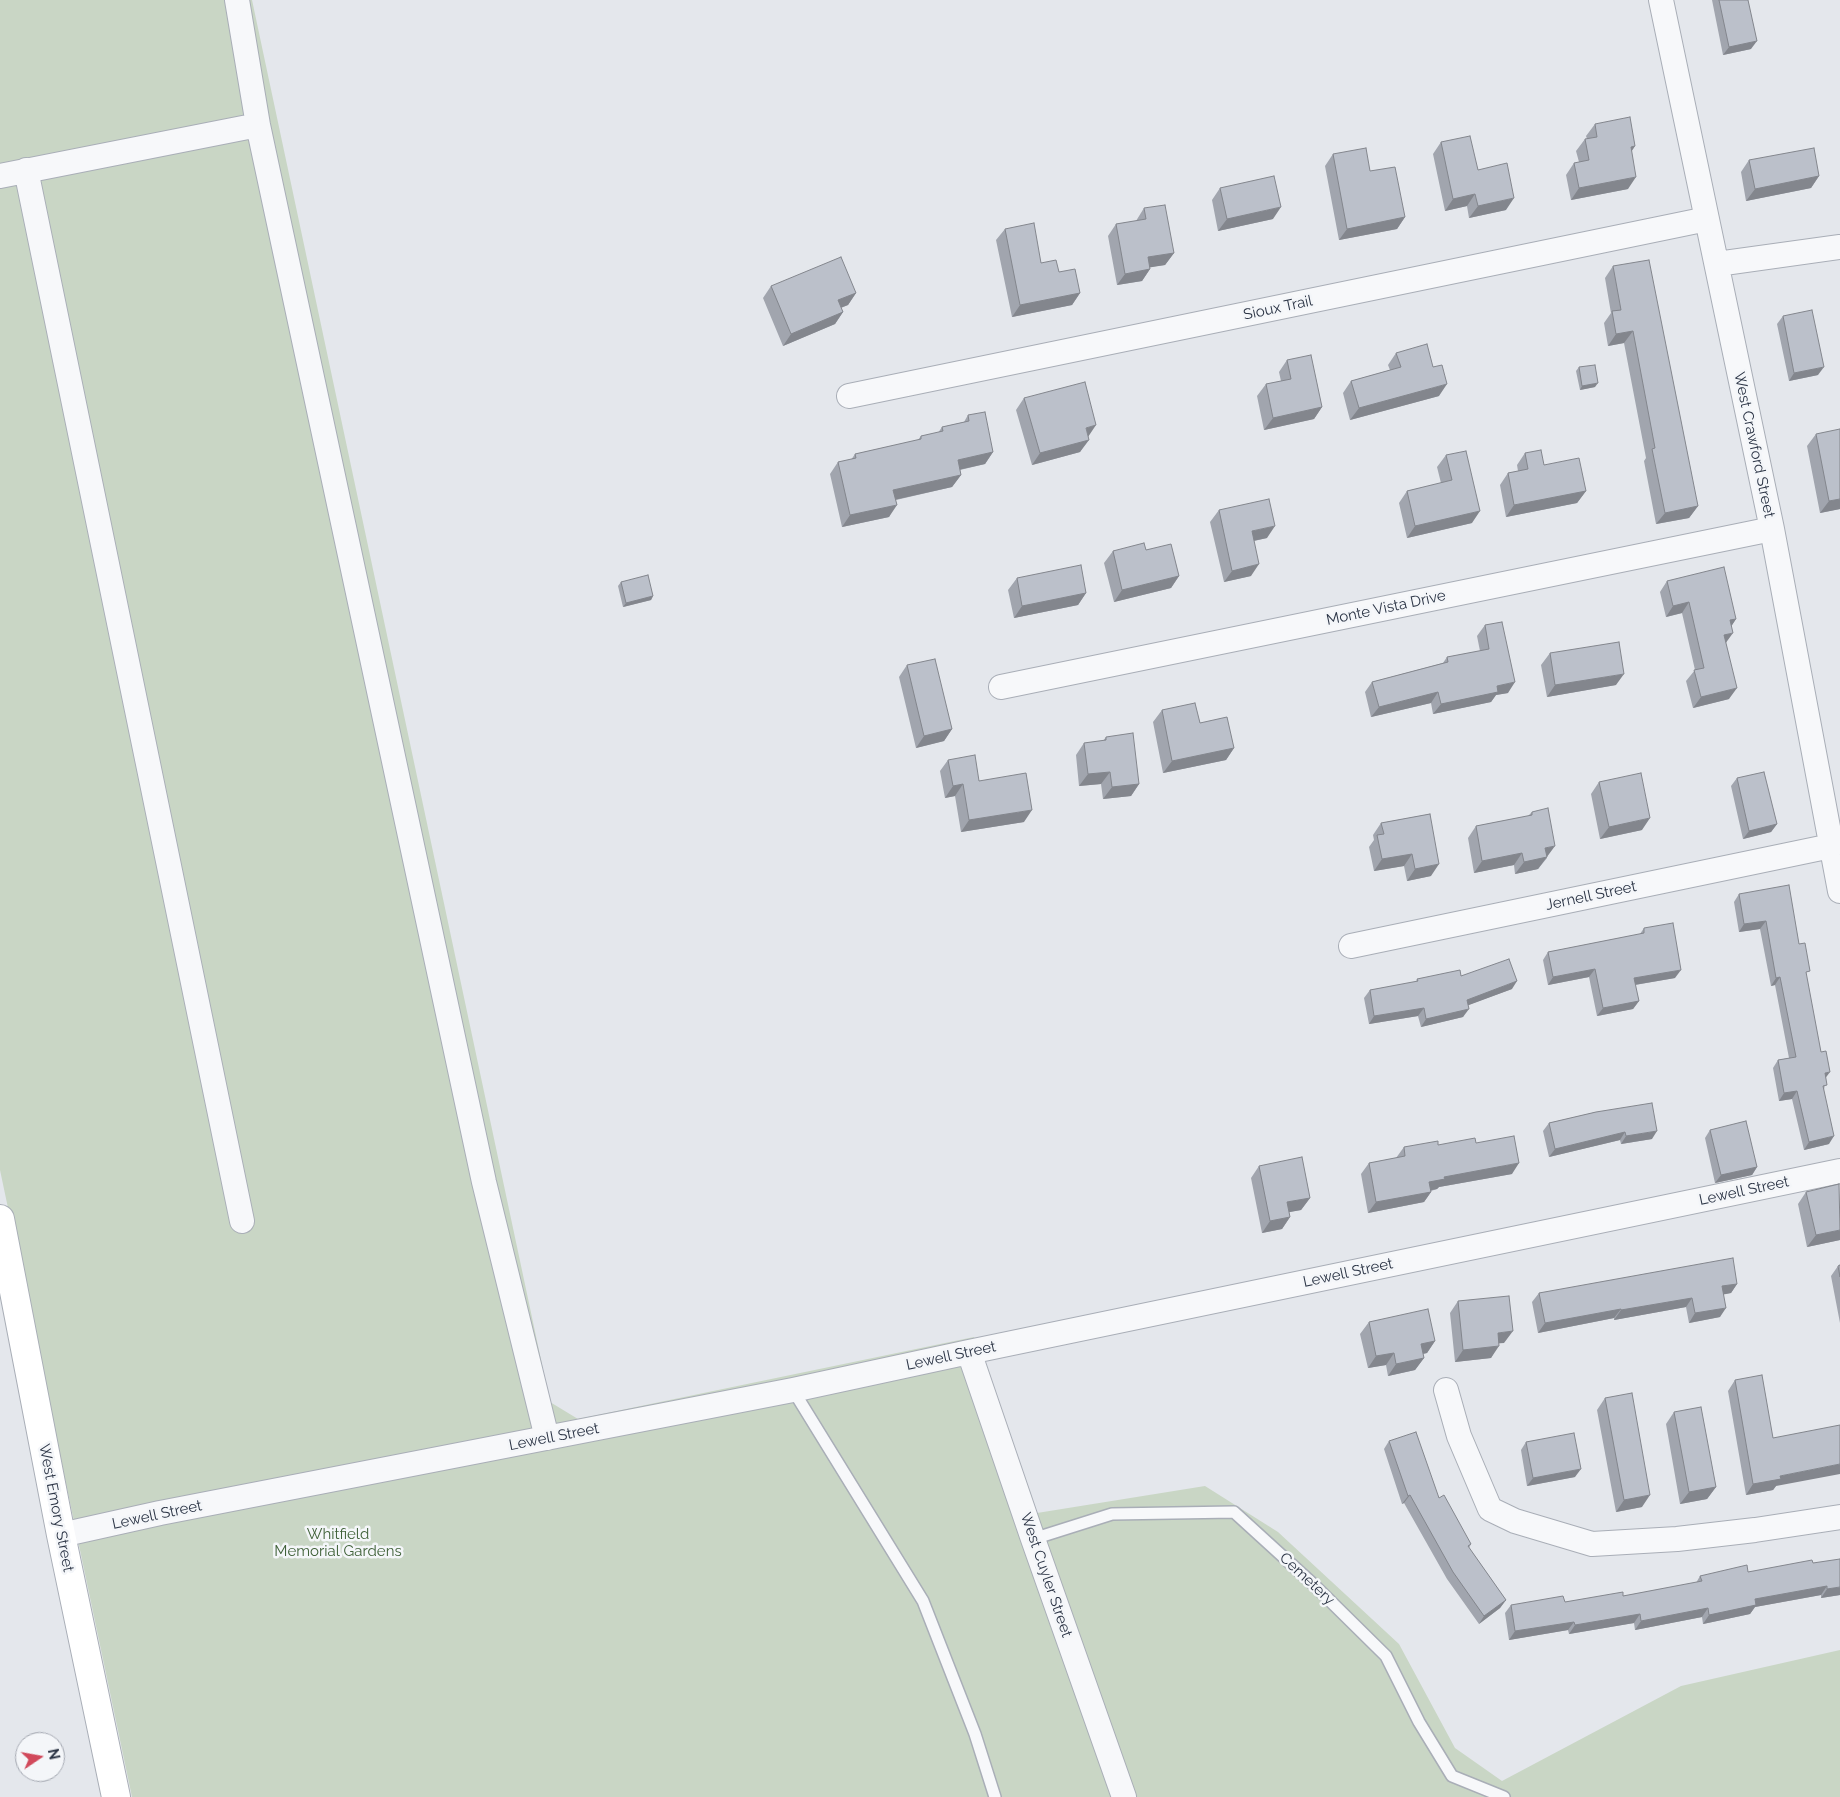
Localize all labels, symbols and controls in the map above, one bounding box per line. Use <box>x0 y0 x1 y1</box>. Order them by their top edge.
street label: Sioux Trail <box>1242 292 1314 324</box>
street label: West Crawford Street <box>1730 370 1778 520</box>
street label: Monte Vista Drive <box>1325 587 1447 629</box>
street label: Jernell Street <box>1544 878 1638 914</box>
street label: Lewell Street <box>1697 1173 1791 1209</box>
street label: Lewell Street <box>1301 1255 1395 1291</box>
street label: Lewell Street <box>904 1338 998 1374</box>
street label: Lewell Street <box>507 1419 601 1455</box>
street label: West Emory Street <box>35 1442 77 1574</box>
street label: Lewell Street <box>110 1497 204 1533</box>
street label: West Cuyler Street <box>1016 1510 1076 1640</box>
park label: Whitfield Memorial Gardens <box>274 1525 402 1560</box>
street label: Cemetery <box>1276 1549 1338 1609</box>
north arrow <box>15 1732 65 1782</box>
text: N <box>45 1747 63 1761</box>

